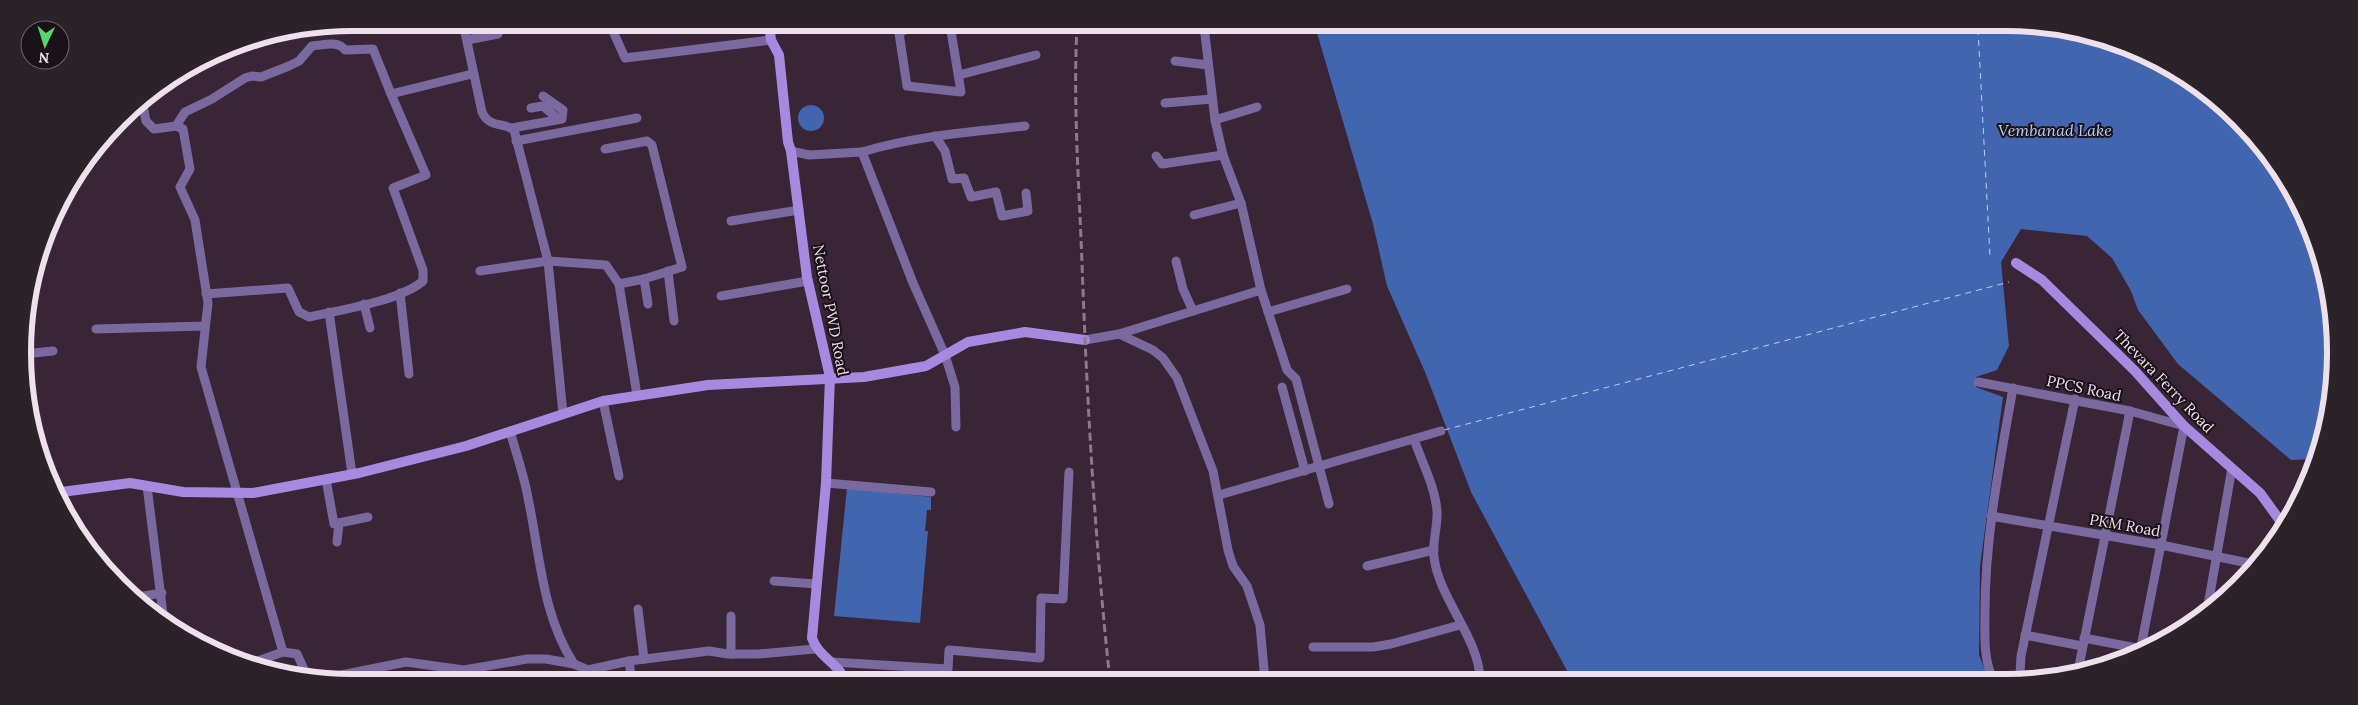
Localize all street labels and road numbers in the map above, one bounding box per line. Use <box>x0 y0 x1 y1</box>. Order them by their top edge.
street label: Nettoor PWD Road <box>809 243 853 377</box>
street label: Thevara Ferry Road <box>2110 326 2218 437</box>
street label: PPCS Road <box>2045 371 2123 405</box>
street label: PKM Road <box>2088 509 2162 541</box>

